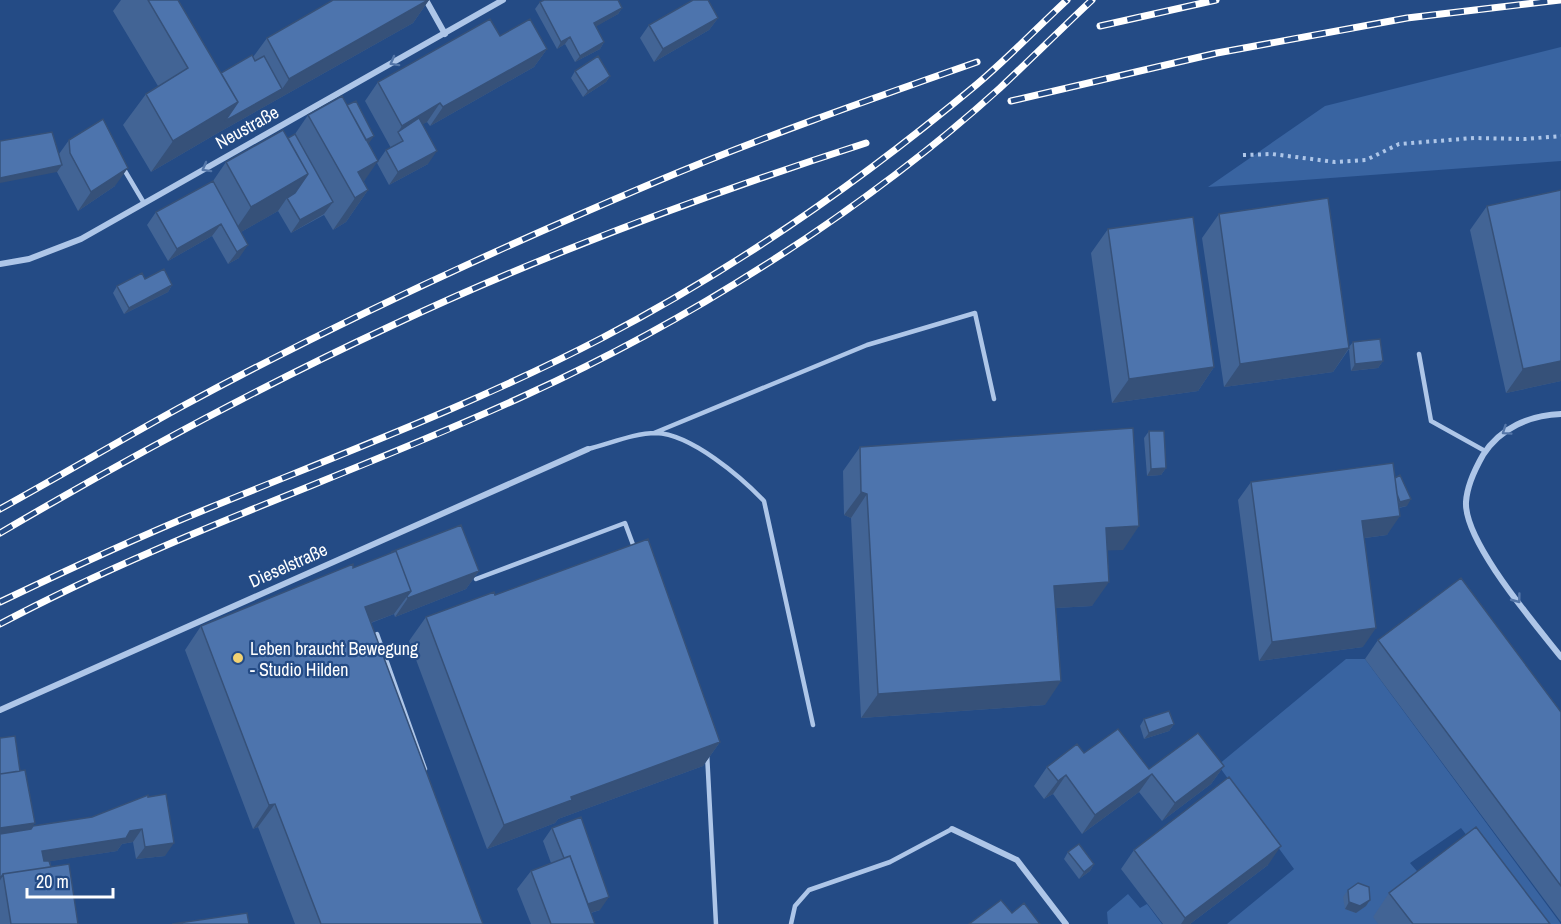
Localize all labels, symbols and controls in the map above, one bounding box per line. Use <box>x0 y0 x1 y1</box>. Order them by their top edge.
one-way arrow <box>390 55 400 66</box>
street label: Neustraße <box>211 99 283 155</box>
one-way arrow <box>201 161 212 172</box>
one-way arrow <box>1502 424 1513 435</box>
street label: Dieselstraße <box>245 537 331 593</box>
one-way arrow <box>1509 592 1520 603</box>
place label: Leben braucht Bewegung - Studio Hilden <box>250 636 419 682</box>
marker: Leben braucht Bewegung - Studio Hilden <box>231 651 245 665</box>
scale bar <box>27 861 112 899</box>
text: 20 m <box>36 869 69 894</box>

